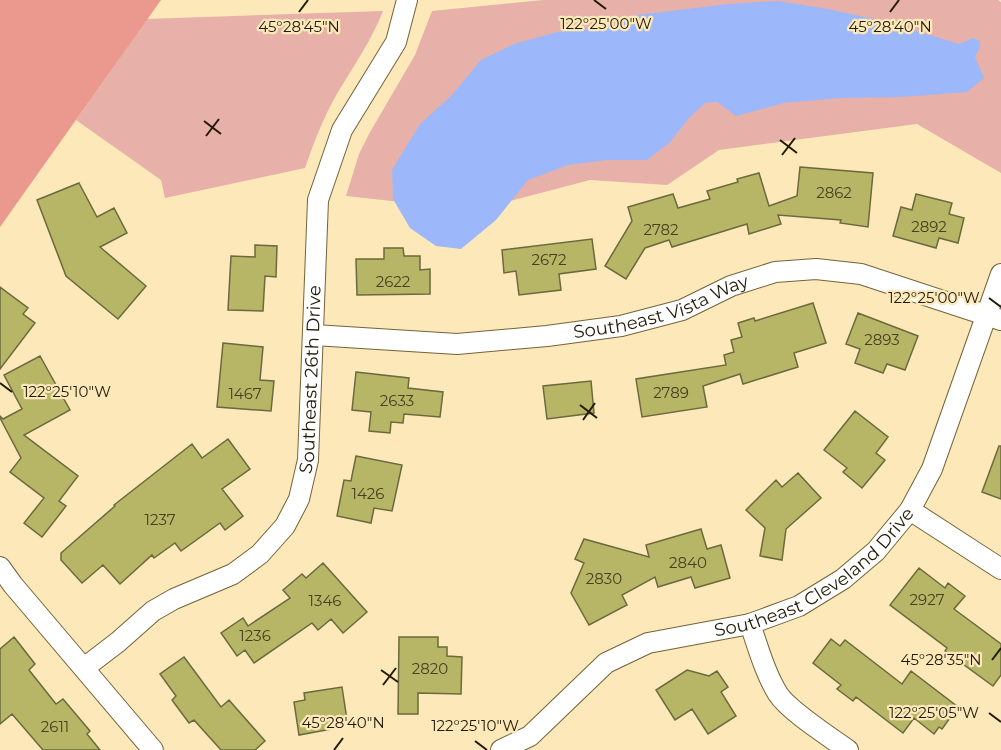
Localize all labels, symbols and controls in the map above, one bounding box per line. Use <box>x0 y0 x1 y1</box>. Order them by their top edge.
text: 122°25'00"W <box>560 14 652 33</box>
text: 45°28'45"N <box>258 17 340 36</box>
text: 45°28'40"N <box>848 17 932 36</box>
house number: 2862 <box>816 183 852 202</box>
house number: 2892 <box>911 217 947 236</box>
house number: 2782 <box>643 220 679 239</box>
house number: 2672 <box>532 250 566 269</box>
street label: Southeast Vista Way <box>572 270 751 343</box>
house number: 2622 <box>376 272 410 291</box>
street label: Southeast 26th Drive <box>294 285 326 476</box>
text: 122°25'00"W <box>888 288 980 307</box>
house number: 2893 <box>864 330 900 349</box>
text: 122°25'10"W <box>23 382 111 401</box>
house number: 2789 <box>653 383 689 402</box>
house number: 1467 <box>228 384 262 403</box>
house number: 2633 <box>380 391 414 410</box>
house number: 1426 <box>352 484 384 503</box>
street label: Southeast Cleveland Drive <box>712 503 919 641</box>
house number: 1237 <box>144 510 176 529</box>
house number: 2840 <box>669 553 707 572</box>
house number: 2830 <box>586 569 622 588</box>
house number: 2927 <box>910 590 945 609</box>
house number: 1346 <box>309 591 341 610</box>
house number: 1236 <box>239 626 271 645</box>
text: 45°28'35"N <box>901 650 981 669</box>
house number: 2820 <box>412 659 448 678</box>
text: 122°25'05"W <box>889 703 979 722</box>
text: 45°28'40"N <box>301 713 385 732</box>
text: 122°25'10"W <box>431 716 519 735</box>
house number: 2611 <box>41 717 69 736</box>

